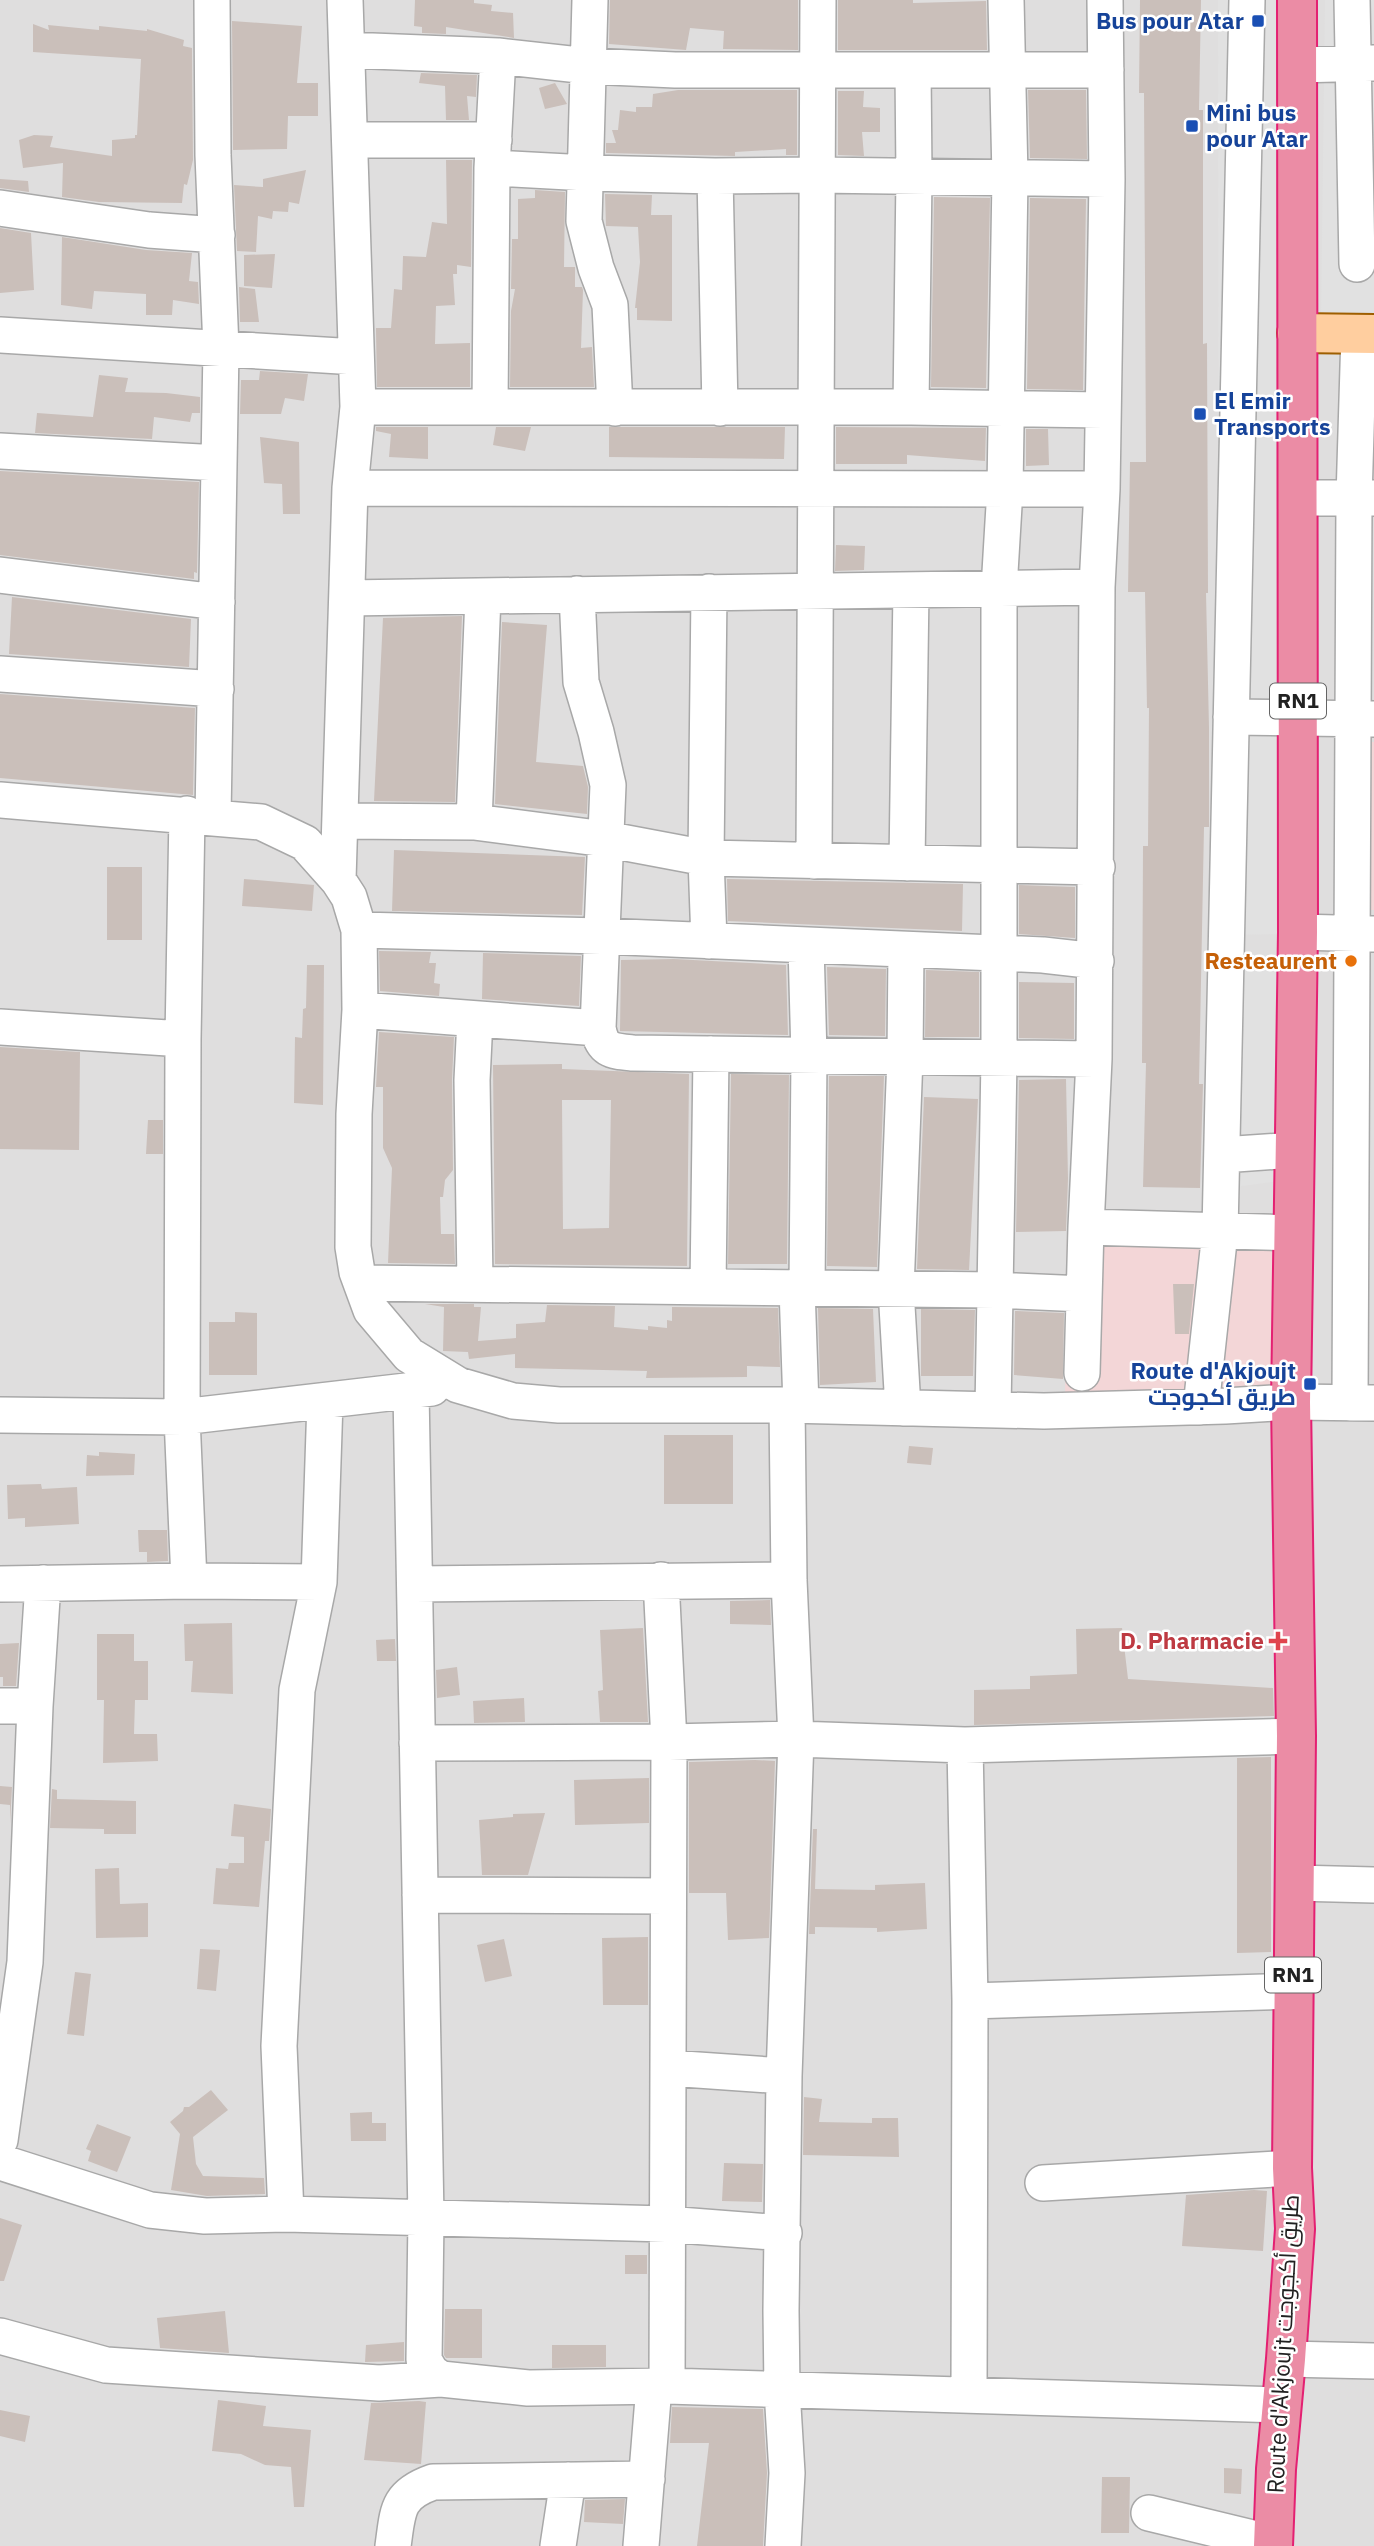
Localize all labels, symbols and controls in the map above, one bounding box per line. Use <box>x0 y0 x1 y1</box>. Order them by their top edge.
place label: Bus pour Atar <box>1096 5 1244 35</box>
marker: Bus pour Atar <box>1250 13 1266 29</box>
place label: Mini bus pour Atar <box>1206 97 1308 153</box>
marker: Mini bus pour Atar <box>1184 118 1200 134</box>
place label: El Emir Transports <box>1214 385 1331 441</box>
marker: El Emir Transports <box>1192 406 1208 422</box>
road number: RN1 <box>1270 684 1326 718</box>
place label: Resteaurent <box>1204 945 1337 975</box>
marker: Resteaurent <box>1343 953 1359 969</box>
place label: Route d'Akjoujt طريق أكجوجت <box>1130 1355 1296 1411</box>
marker: Route d'Akjoujt طريق أكجوجت <box>1302 1376 1318 1392</box>
place label: D. Pharmacie <box>1120 1625 1264 1655</box>
marker: D. Pharmacie <box>1270 1633 1286 1649</box>
road number: RN1 <box>1265 1958 1321 1993</box>
street label: Route d'Akjoujt طريق أكجوجت <box>1259 2194 1305 2494</box>

